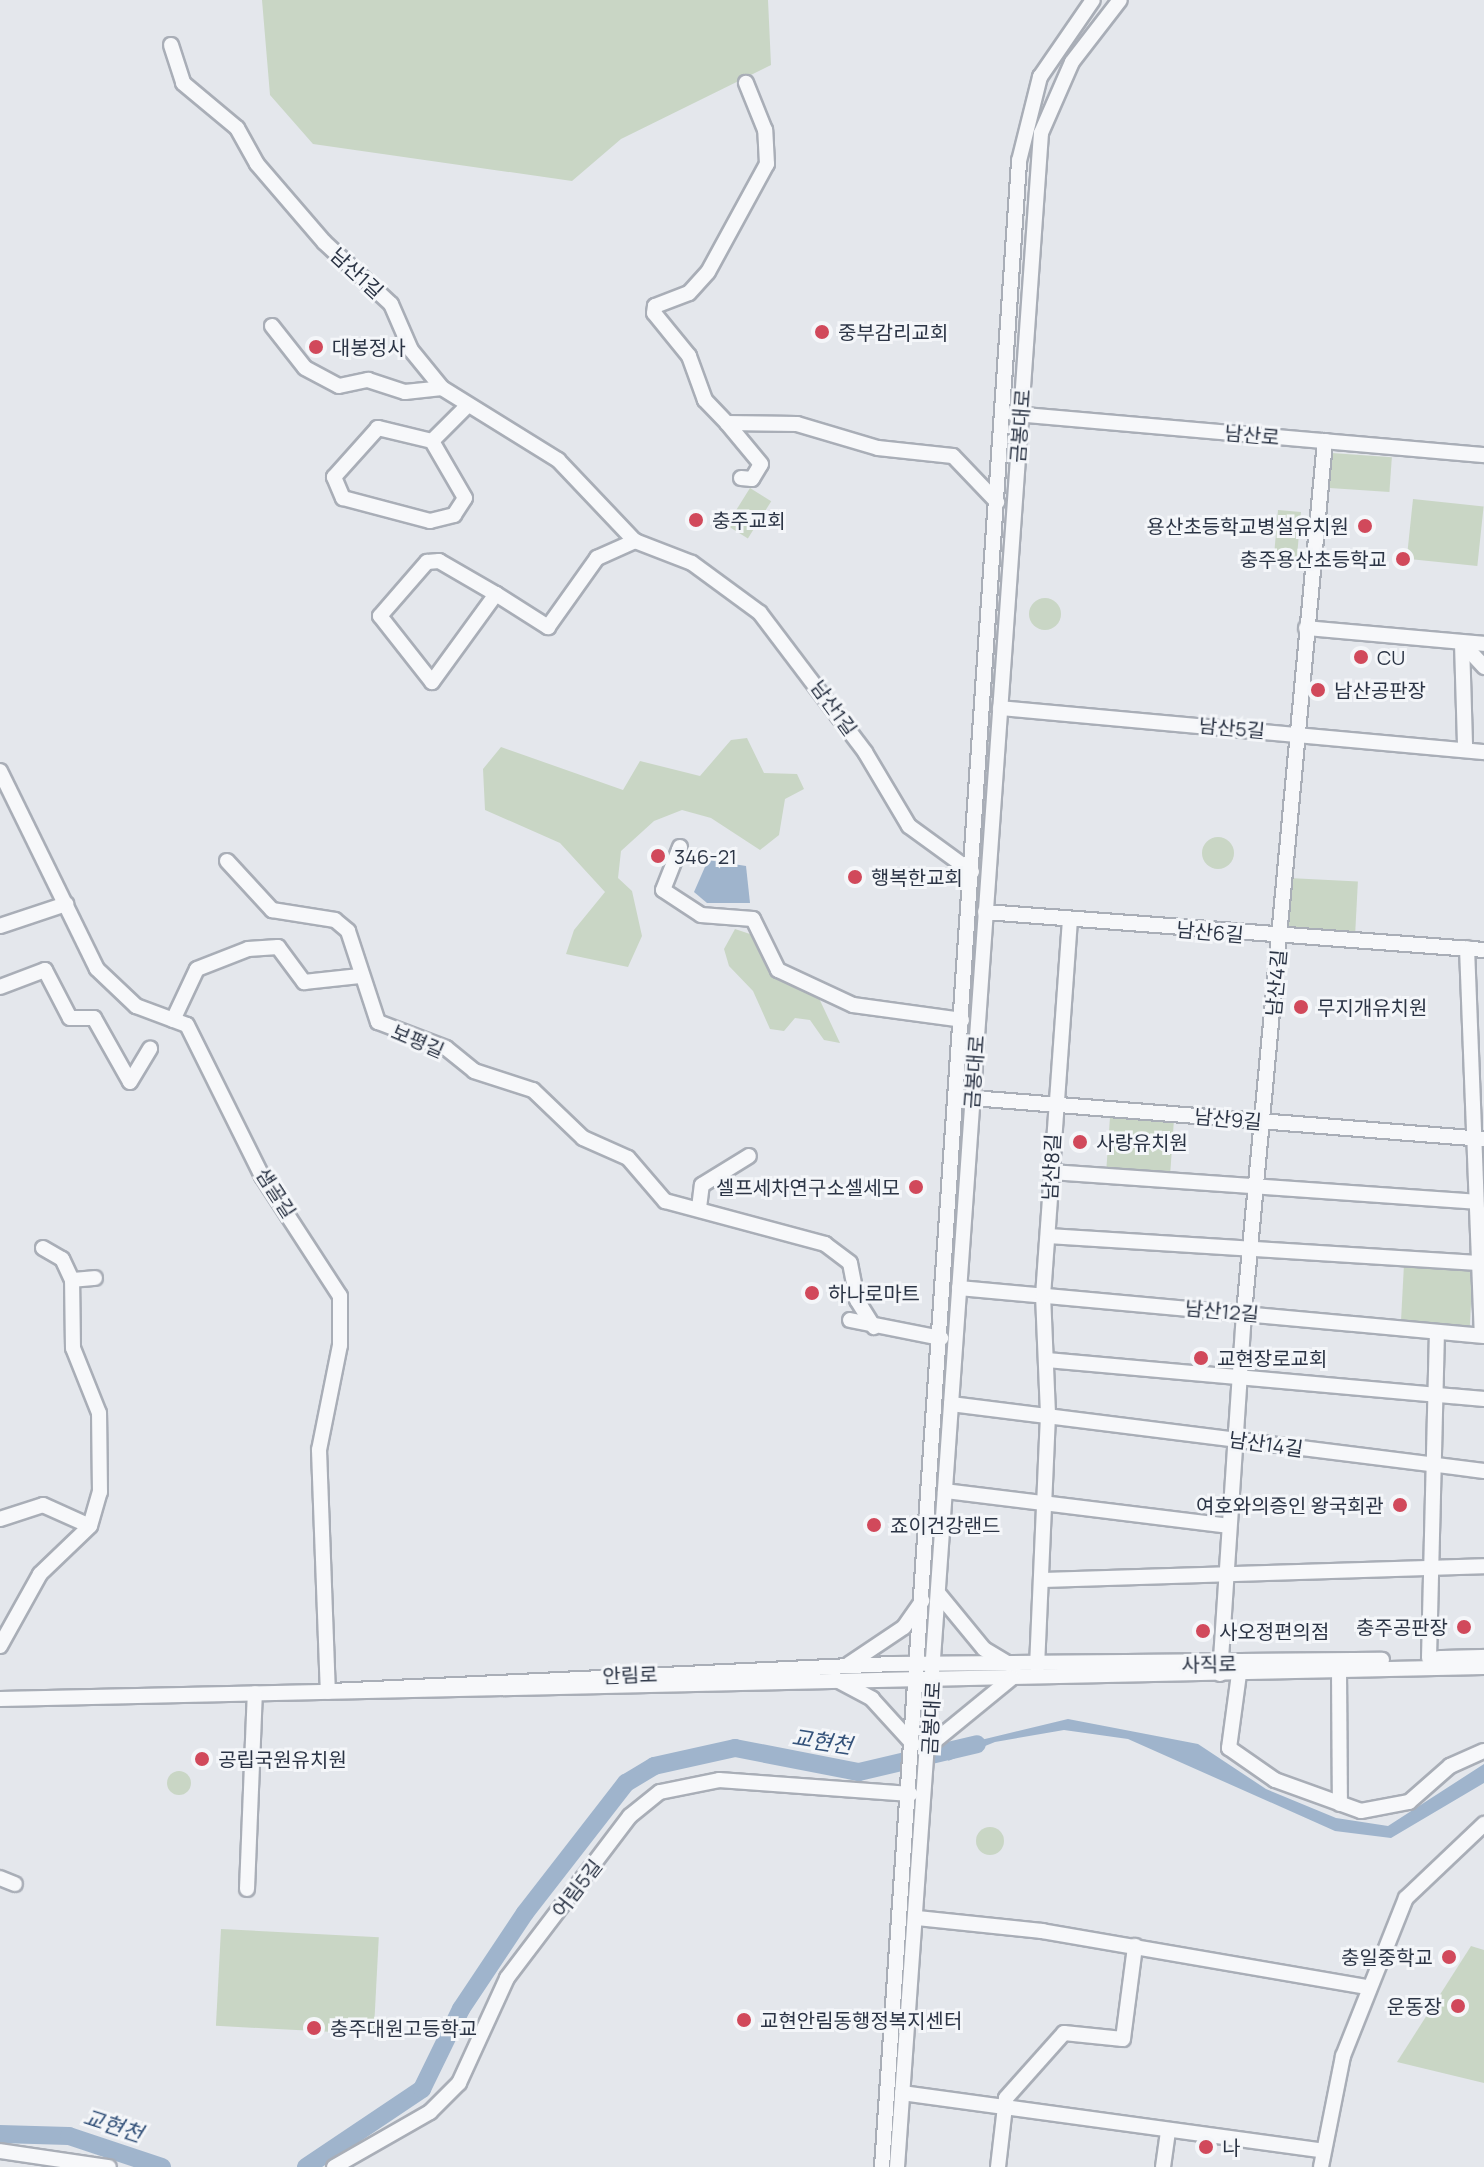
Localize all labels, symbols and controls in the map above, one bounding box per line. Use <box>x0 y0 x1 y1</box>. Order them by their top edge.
street label: 남산1길 <box>326 243 388 303</box>
place label: 중부감리교회 <box>838 320 948 344</box>
marker: 중부감리교회 <box>813 323 831 341</box>
place label: 대봉정사 <box>332 335 406 359</box>
marker: 대봉정사 <box>307 338 325 356</box>
street label: 금봉대로 <box>1005 388 1035 464</box>
street label: 남산로 <box>1223 421 1281 449</box>
place label: 충주교회 <box>712 508 786 532</box>
marker: 충주교회 <box>687 511 705 529</box>
place label: 용산초등학교병설유치원 <box>1147 514 1349 538</box>
marker: 용산초등학교병설유치원 <box>1356 517 1374 535</box>
place label: 충주용산초등학교 <box>1240 547 1387 571</box>
marker: 충주용산초등학교 <box>1394 550 1412 568</box>
place label: CU <box>1377 645 1405 669</box>
marker: CU <box>1352 648 1370 666</box>
street label: 남산1길 <box>806 675 862 741</box>
place label: 남산공판장 <box>1334 678 1426 702</box>
marker: 남산공판장 <box>1309 681 1327 699</box>
street label: 남산5길 <box>1198 713 1266 743</box>
place label: 346-21 <box>674 844 737 868</box>
marker: 346-21 <box>649 847 667 865</box>
place label: 행복한교회 <box>871 865 963 889</box>
marker: 행복한교회 <box>846 868 864 886</box>
street label: 남산6길 <box>1175 917 1245 947</box>
street label: 남산4길 <box>1261 949 1291 1017</box>
place label: 무지개유치원 <box>1317 995 1427 1019</box>
marker: 무지개유치원 <box>1292 998 1310 1016</box>
street label: 보평길 <box>388 1019 448 1063</box>
street label: 금봉대로 <box>959 1034 989 1110</box>
street label: 남산9길 <box>1193 1104 1263 1134</box>
place label: 사랑유치원 <box>1096 1130 1188 1154</box>
street label: 남산8길 <box>1037 1133 1065 1201</box>
marker: 사랑유치원 <box>1071 1133 1089 1151</box>
street label: 샘골길 <box>251 1163 301 1223</box>
place label: 셀프세차연구소셀세모 <box>716 1175 900 1199</box>
marker: 셀프세차연구소셀세모 <box>907 1178 925 1196</box>
place label: 하나로마트 <box>828 1281 920 1305</box>
marker: 하나로마트 <box>803 1284 821 1302</box>
street label: 남산12길 <box>1184 1296 1260 1326</box>
place label: 교현장로교회 <box>1217 1346 1327 1370</box>
marker: 교현장로교회 <box>1192 1349 1210 1367</box>
street label: 남산14길 <box>1227 1427 1305 1461</box>
place label: 여호와의증인 왕국회관 <box>1196 1493 1384 1517</box>
marker: 여호와의증인 왕국회관 <box>1391 1496 1409 1514</box>
place label: 죠이건강랜드 <box>890 1513 1000 1537</box>
marker: 죠이건강랜드 <box>865 1516 883 1534</box>
place label: 충주공판장 <box>1356 1615 1448 1639</box>
marker: 충주공판장 <box>1455 1618 1473 1636</box>
place label: 사오정편의점 <box>1219 1619 1329 1643</box>
marker: 사오정편의점 <box>1194 1622 1212 1640</box>
street label: 사직로 <box>1181 1652 1237 1676</box>
street label: 안림로 <box>602 1662 658 1688</box>
street label: 금봉대로 <box>917 1681 945 1755</box>
water label: 교현천 <box>790 1724 854 1760</box>
place label: 공립국원유치원 <box>218 1747 347 1771</box>
marker: 공립국원유치원 <box>193 1750 211 1768</box>
street label: 어림5길 <box>547 1854 607 1922</box>
place label: 충일중학교 <box>1341 1945 1433 1969</box>
marker: 충일중학교 <box>1440 1948 1458 1966</box>
place label: 운동장 <box>1387 1994 1442 2018</box>
marker: 운동장 <box>1449 1997 1467 2015</box>
place label: 교현안림동행정복지센터 <box>760 2008 962 2032</box>
marker: 교현안림동행정복지센터 <box>735 2011 753 2029</box>
place label: 충주대원고등학교 <box>330 2016 477 2040</box>
marker: 충주대원고등학교 <box>305 2019 323 2037</box>
water label: 교현천 <box>80 2104 146 2148</box>
place label: 나 <box>1222 2135 1240 2159</box>
marker: 나 <box>1197 2138 1215 2156</box>

